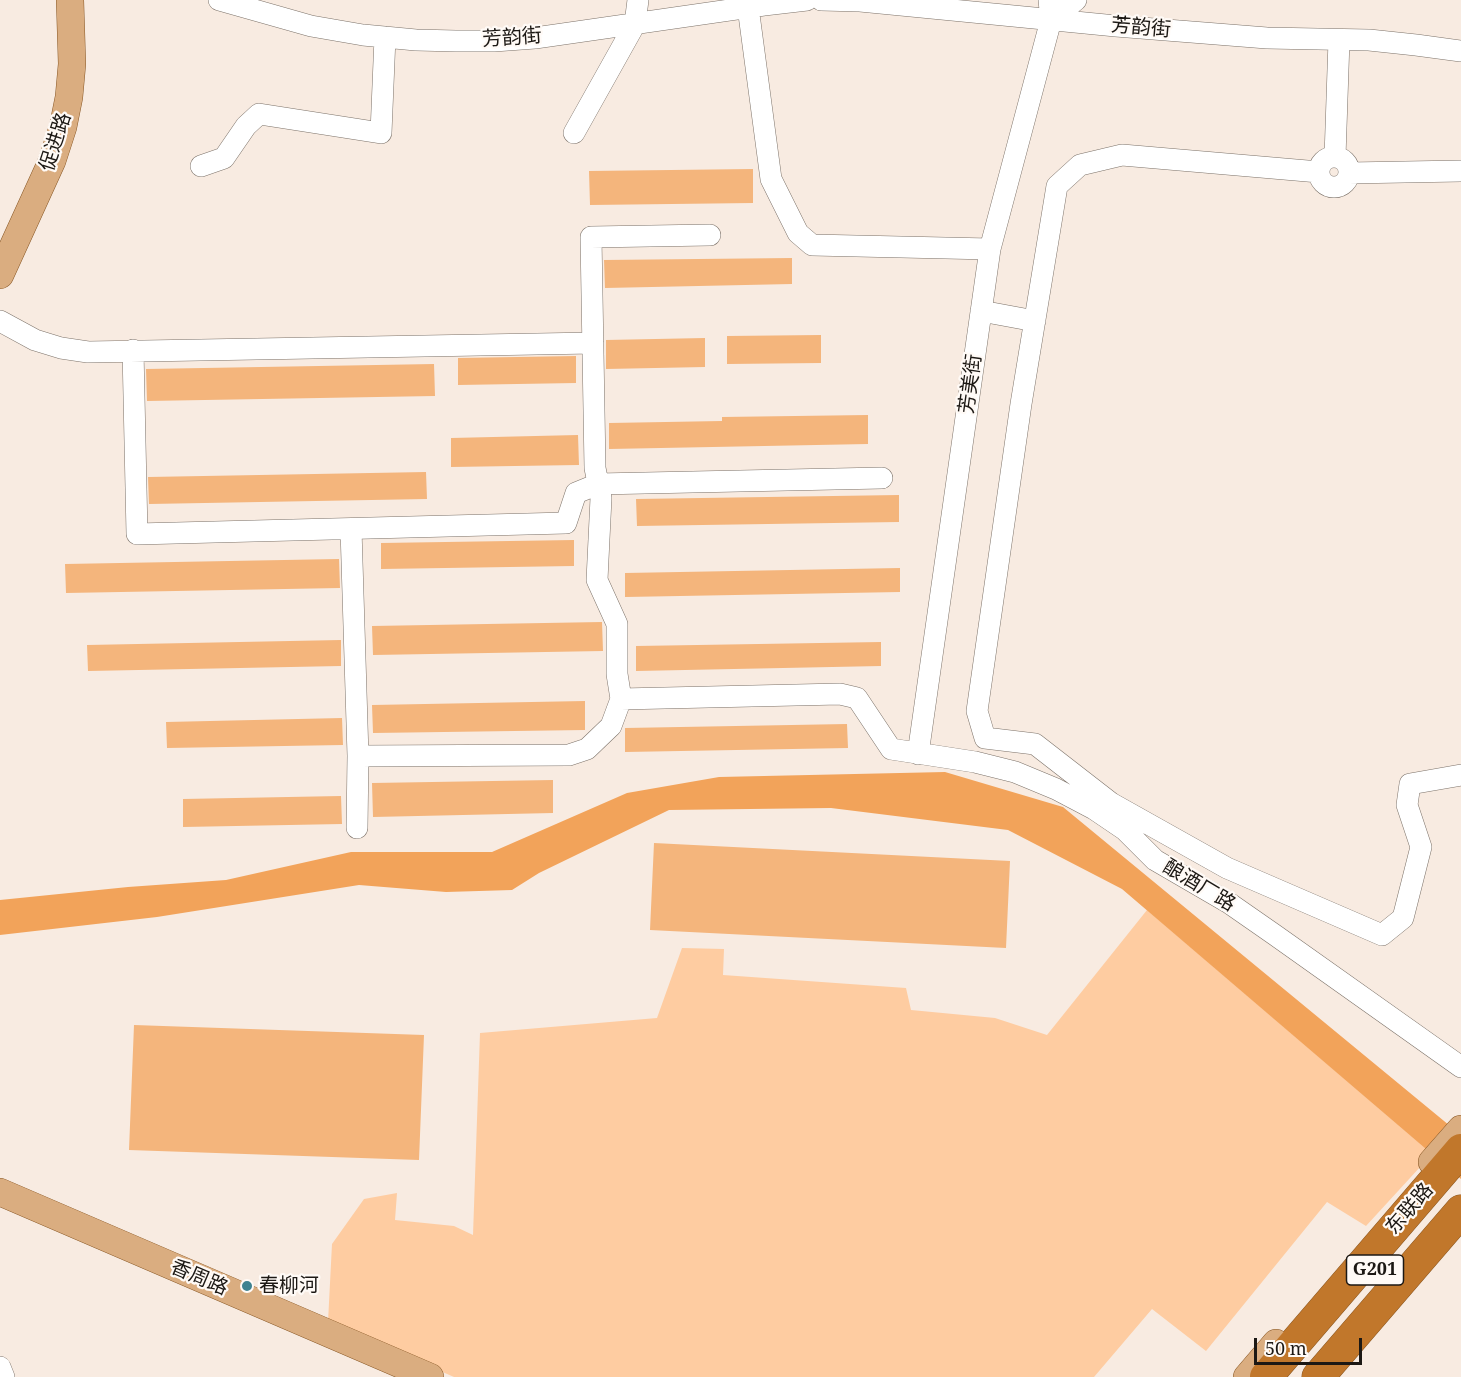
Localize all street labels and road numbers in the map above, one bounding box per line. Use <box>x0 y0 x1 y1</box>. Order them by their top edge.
street label: 芳韵街 <box>1110 13 1172 43</box>
street label: 芳韵街 <box>481 24 543 52</box>
street label: 促进路 <box>35 110 77 174</box>
street label: 芳美街 <box>955 353 987 415</box>
street label: 酿酒厂路 <box>1159 855 1239 917</box>
street label: 东联路 <box>1381 1178 1439 1240</box>
street label: 香周路 <box>167 1255 231 1301</box>
road number: G201 <box>1346 1255 1404 1285</box>

